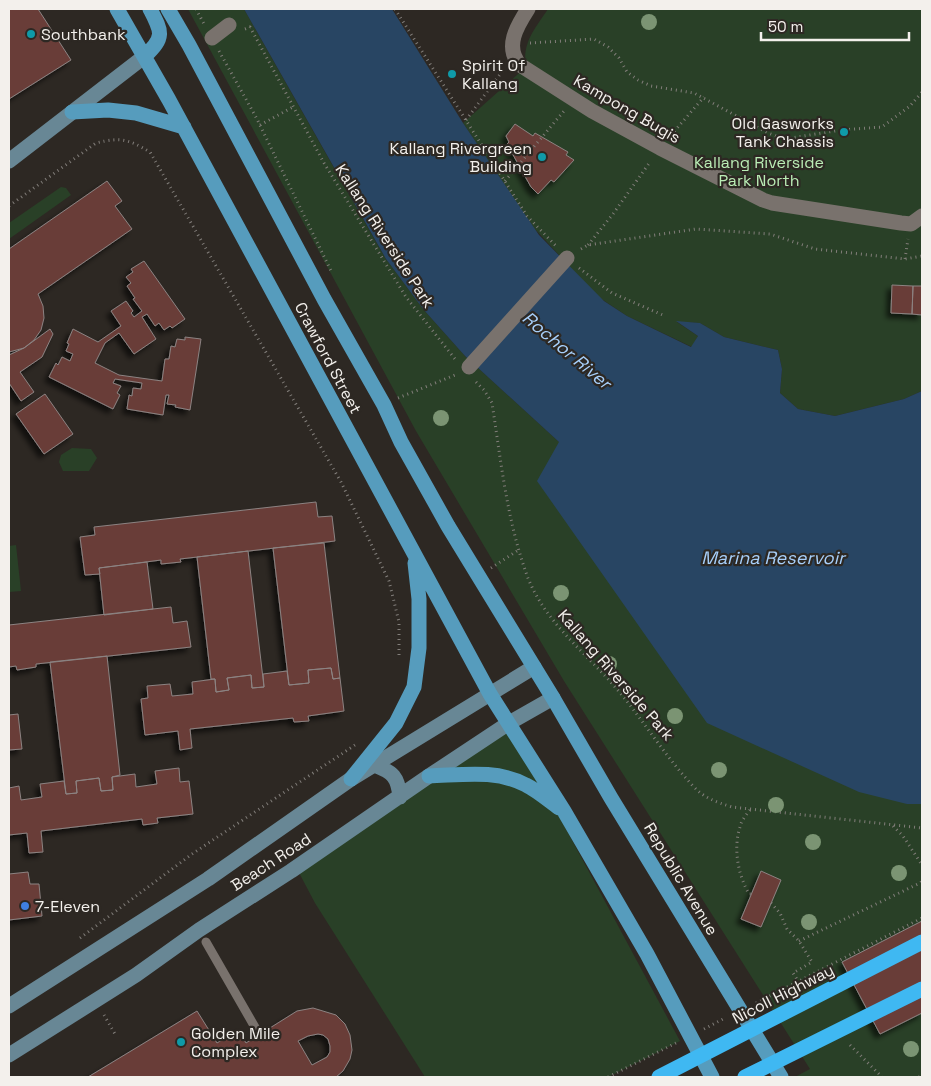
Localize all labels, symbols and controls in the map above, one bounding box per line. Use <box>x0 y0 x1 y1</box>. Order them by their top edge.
scale bar <box>761 10 908 42</box>
text: 50 m <box>768 17 803 36</box>
place label: Southbank <box>41 24 126 45</box>
marker: Southbank <box>25 28 37 40</box>
place label: Spirit Of Kallang <box>462 55 525 94</box>
marker: Spirit Of Kallang <box>446 68 458 80</box>
street label: Kampong Bugis <box>570 70 684 148</box>
place label: Old Gasworks Tank Chassis <box>732 113 834 152</box>
marker: Old Gasworks Tank Chassis <box>838 126 850 138</box>
place label: Kallang Rivergreen Building <box>390 138 532 177</box>
marker: Kallang Rivergreen Building <box>536 151 548 163</box>
park label: Kallang Riverside Park North <box>694 152 824 191</box>
street label: Kallang Riverside Park <box>331 160 440 312</box>
street label: Crawford Street <box>290 299 366 417</box>
water label: Rochor River <box>518 306 618 395</box>
water label: Marina Reservoir <box>701 546 847 569</box>
street label: Kallang Riverside Park <box>553 605 679 745</box>
street label: Republic Avenue <box>639 819 723 939</box>
street label: Beach Road <box>227 828 315 896</box>
place label: 7-Eleven <box>35 896 100 917</box>
marker: 7-Eleven <box>19 900 31 912</box>
street label: Nicoll Highway <box>728 959 838 1029</box>
place label: Golden Mile Complex <box>191 1023 280 1062</box>
marker: Golden Mile Complex <box>175 1036 187 1048</box>

